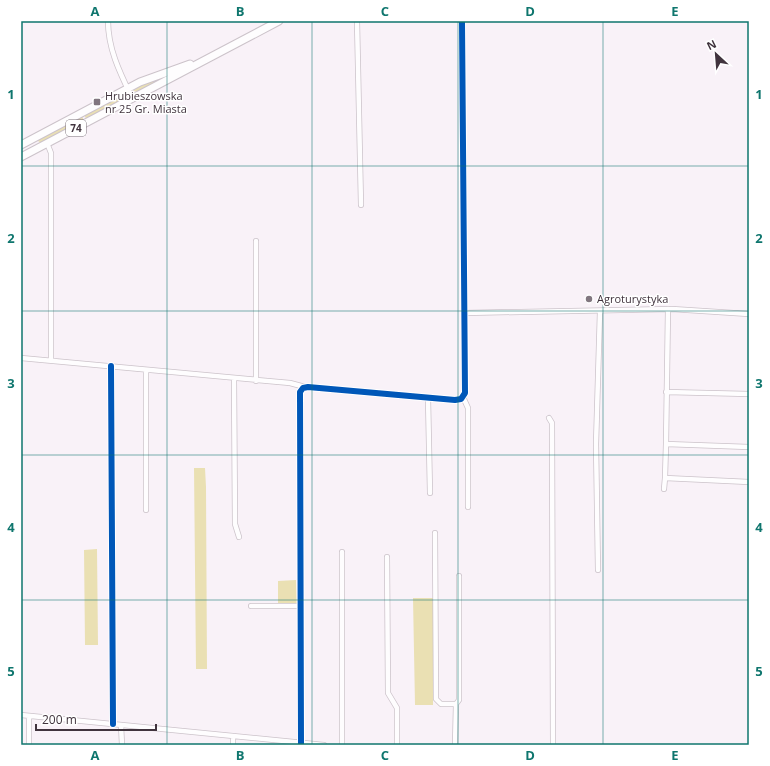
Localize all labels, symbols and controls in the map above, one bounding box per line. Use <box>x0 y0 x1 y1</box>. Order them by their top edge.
text: A <box>91 2 100 20</box>
text: B <box>236 2 245 20</box>
text: C <box>381 2 389 20</box>
text: D <box>525 2 535 20</box>
text: E <box>671 2 679 20</box>
north arrow <box>696 34 736 74</box>
text: N <box>704 36 719 53</box>
text: 1 <box>7 85 15 103</box>
text: 1 <box>755 85 763 103</box>
place label: Hrubieszowska nr 25 Gr. Miasta <box>105 88 187 116</box>
marker: Hrubieszowska nr 25 Gr. Miasta <box>92 97 102 107</box>
road number: 74 <box>66 120 86 136</box>
text: 2 <box>7 229 15 247</box>
text: 2 <box>755 229 763 247</box>
place label: Agroturystyka <box>597 291 668 306</box>
marker: Agroturystyka <box>584 294 594 304</box>
text: 3 <box>7 374 15 392</box>
text: 3 <box>755 374 763 392</box>
text: 4 <box>7 518 15 536</box>
text: 4 <box>755 518 763 536</box>
text: 5 <box>7 662 15 680</box>
text: 5 <box>755 662 763 680</box>
scale bar <box>36 706 156 732</box>
text: 200 m <box>42 711 77 728</box>
text: A <box>91 746 100 764</box>
text: B <box>236 746 245 764</box>
text: C <box>381 746 389 764</box>
text: D <box>525 746 535 764</box>
text: E <box>671 746 679 764</box>

